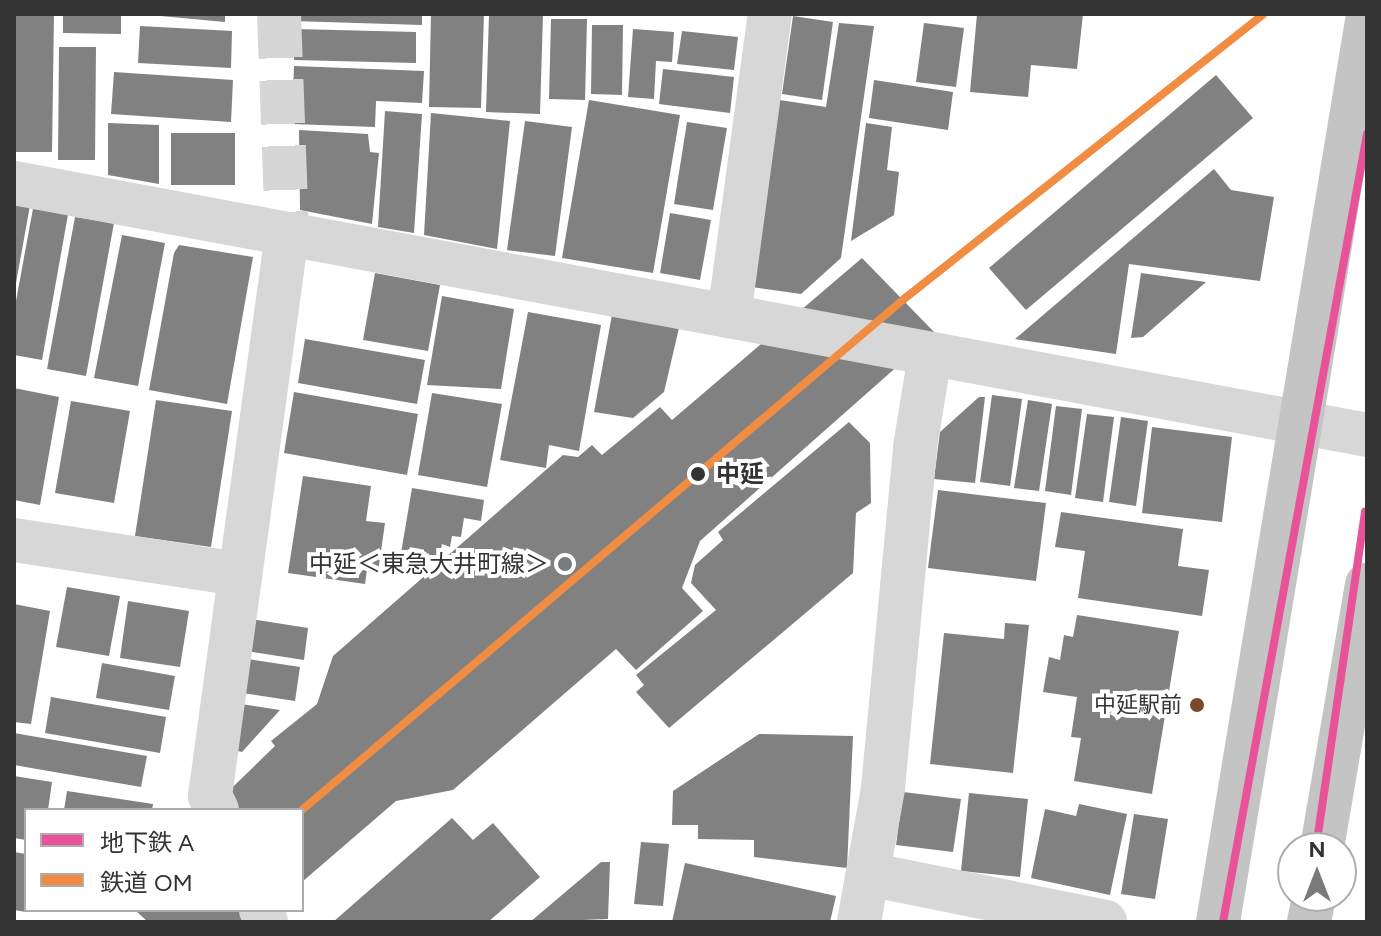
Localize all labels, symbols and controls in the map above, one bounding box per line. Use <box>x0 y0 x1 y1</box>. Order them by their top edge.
place label: 中延 <box>716 460 764 488</box>
marker: 中延 <box>687 463 709 485</box>
place label: 中延＜東急大井町線＞ <box>309 550 549 578</box>
marker: 中延＜東急大井町線＞ <box>556 555 574 573</box>
place label: 中延駅前 <box>1094 692 1182 718</box>
marker: 中延駅前 <box>1189 697 1205 713</box>
legend <box>24 808 304 912</box>
text: 地下鉄 A <box>100 828 194 857</box>
north arrow <box>1277 832 1357 912</box>
text: N <box>1308 836 1326 863</box>
text: 鉄道 OM <box>100 868 193 897</box>

